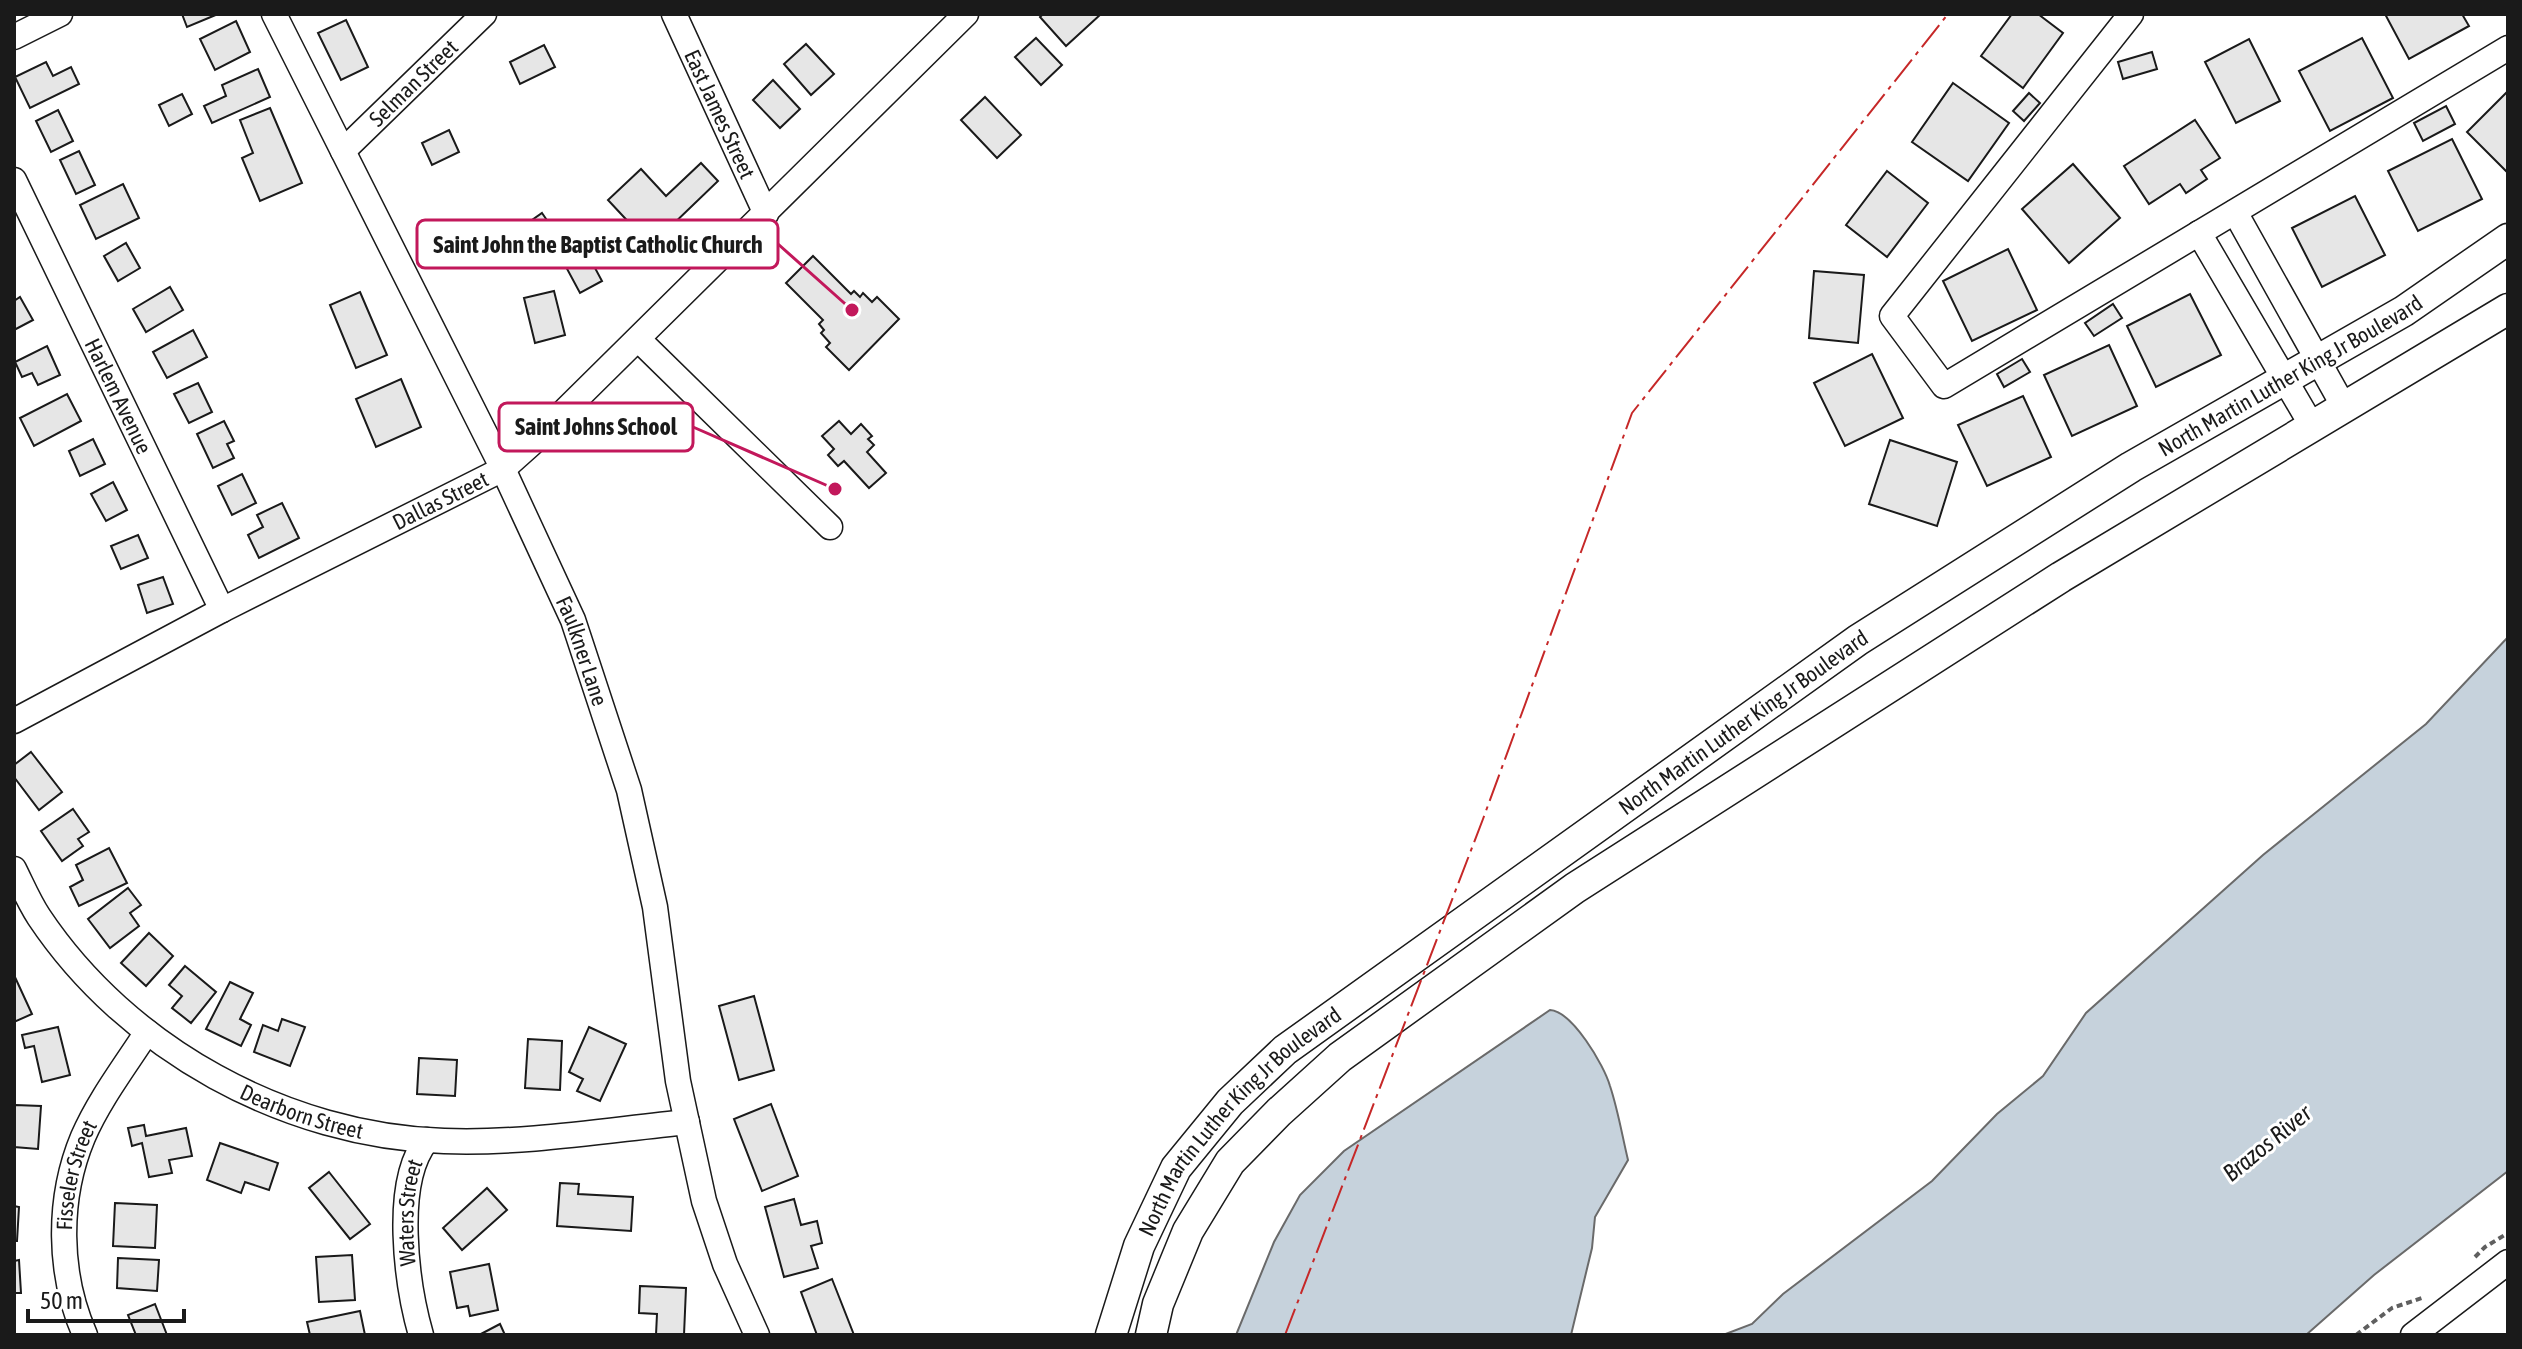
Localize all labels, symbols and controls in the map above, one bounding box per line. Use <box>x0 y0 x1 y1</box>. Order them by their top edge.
street label: Selman Street <box>364 34 463 131</box>
street label: East James Street <box>679 45 761 183</box>
callout: Saint John the Baptist Catholic Church <box>417 220 778 268</box>
text: Saint John the Baptist Catholic Church <box>433 231 763 258</box>
street label: North Martin Luther King Jr Boulevard <box>2154 289 2427 462</box>
street label: Harlem Avenue <box>80 334 157 458</box>
callout: Saint Johns School <box>499 403 693 451</box>
text: Saint Johns School <box>515 413 678 440</box>
street label: Dallas Street <box>388 466 492 535</box>
street label: Faulkner Lane <box>551 592 613 709</box>
street label: North Martin Luther King Jr Boulevard <box>1614 624 1872 820</box>
street label: North Martin Luther King Jr Boulevard <box>1133 1001 1346 1240</box>
street label: Dearborn Street <box>236 1078 366 1144</box>
water label: Brazos River <box>2218 1099 2317 1187</box>
street label: Fisseler Street <box>51 1116 102 1231</box>
street label: Waters Street <box>392 1155 428 1267</box>
scale bar <box>28 1273 184 1323</box>
text: 50 m <box>40 1287 83 1314</box>

